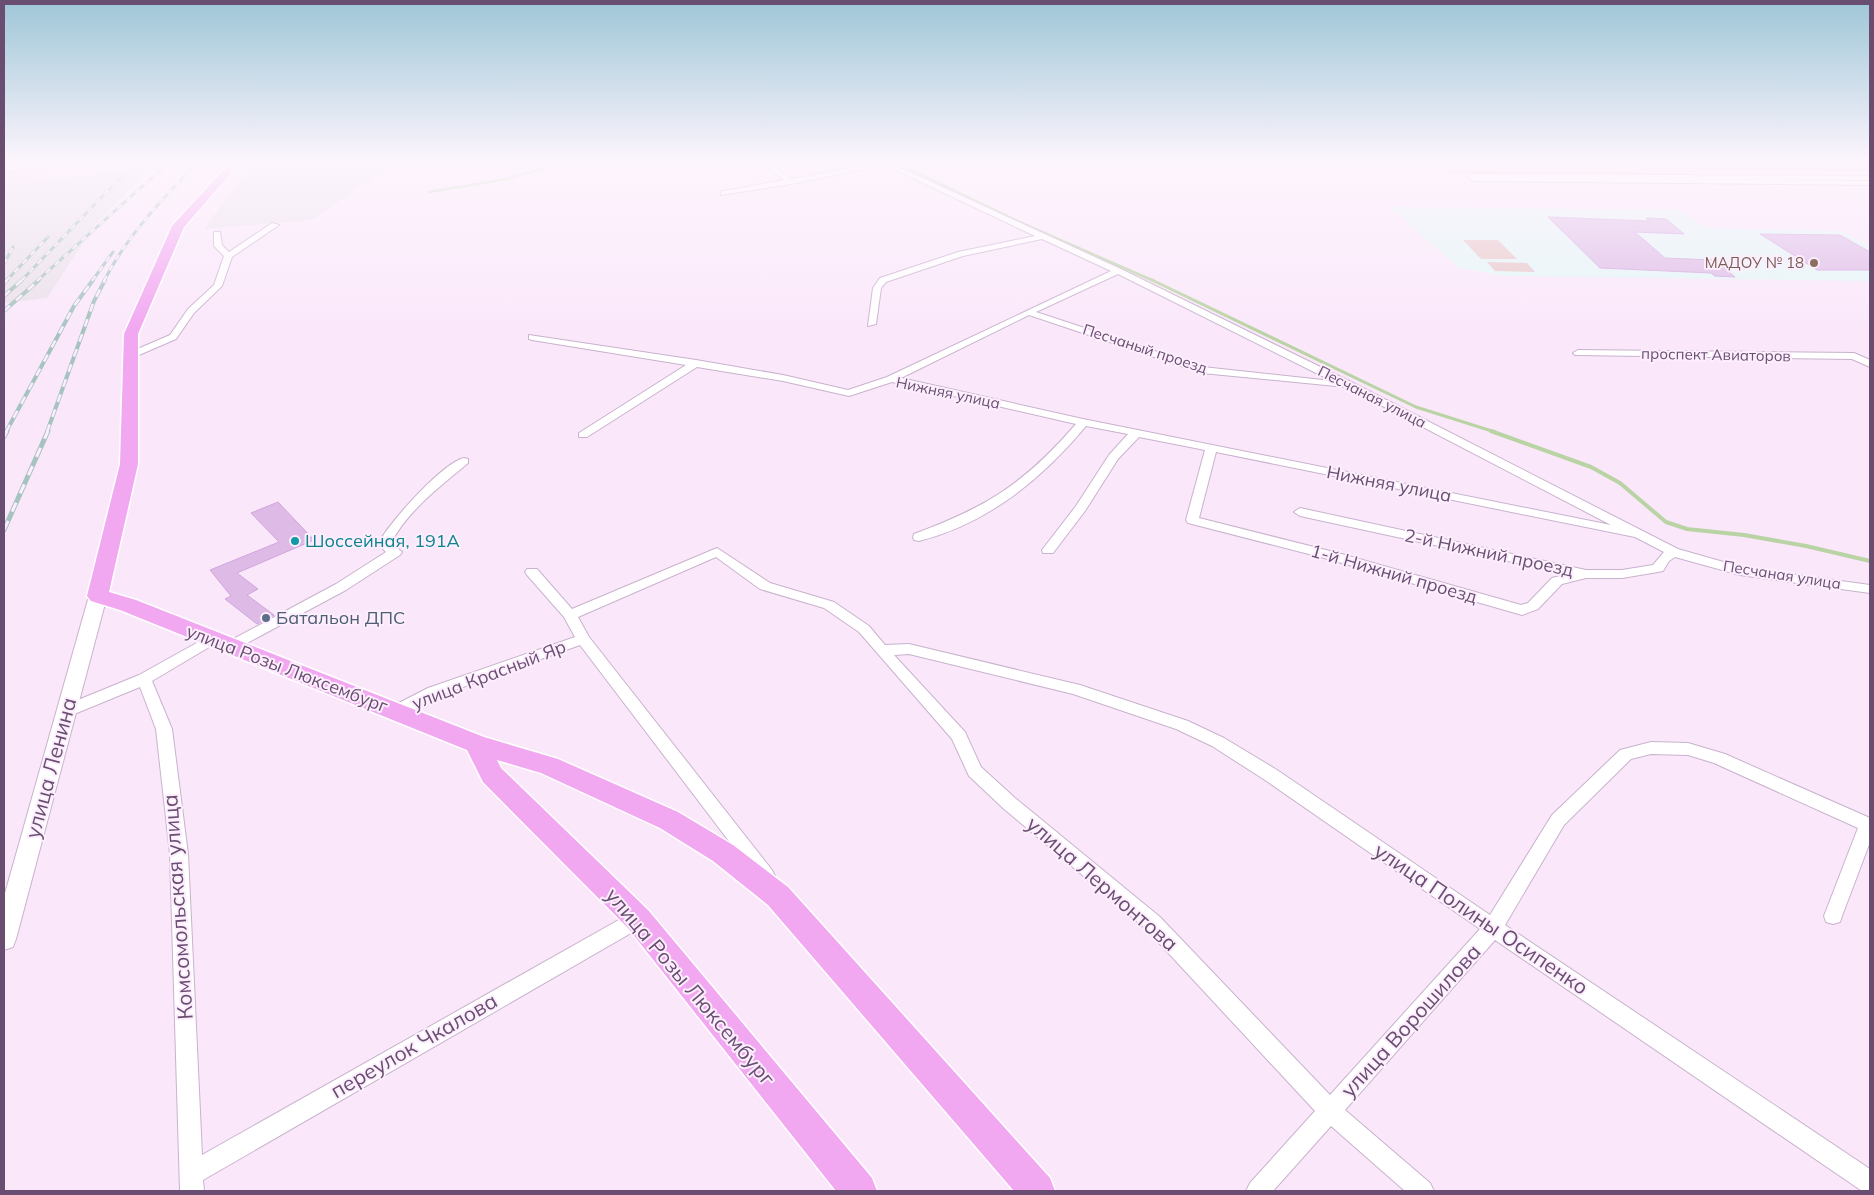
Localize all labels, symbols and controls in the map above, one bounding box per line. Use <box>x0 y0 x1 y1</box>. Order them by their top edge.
place label: МАДОУ № 18 <box>1705 253 1804 272</box>
marker: МАДОУ № 18 <box>1808 257 1820 269</box>
street label: Песчаный проезд <box>1080 319 1210 378</box>
street label: проспект Авиаторов <box>1641 344 1791 365</box>
street label: Песчаная улица <box>1315 361 1430 432</box>
street label: Нижняя улица <box>894 372 1002 413</box>
street label: Нижняя улица <box>1325 460 1453 507</box>
street label: 2-й Нижний проезд <box>1402 523 1576 582</box>
place label: Шоссейная, 191А <box>305 529 460 552</box>
marker: Шоссейная, 191А <box>289 535 301 547</box>
street label: 1-й Нижний проезд <box>1308 539 1480 608</box>
street label: Песчаная улица <box>1722 556 1842 593</box>
place label: Батальон ДПС <box>276 606 405 629</box>
marker: Батальон ДПС <box>260 612 272 624</box>
street label: улица Розы Люксембург <box>183 619 391 718</box>
street label: улица Красный Яр <box>409 635 569 714</box>
street label: улица Ленина <box>19 694 81 841</box>
street label: Комсомольская улица <box>156 794 198 1021</box>
street label: улица Лермонтова <box>1022 810 1184 956</box>
street label: улица Полины Осипенко <box>1370 837 1594 1000</box>
street label: улица Розы Люксембург <box>601 882 781 1091</box>
street label: улица Ворошилова <box>1335 938 1486 1102</box>
street label: переулок Чкалова <box>326 987 501 1103</box>

